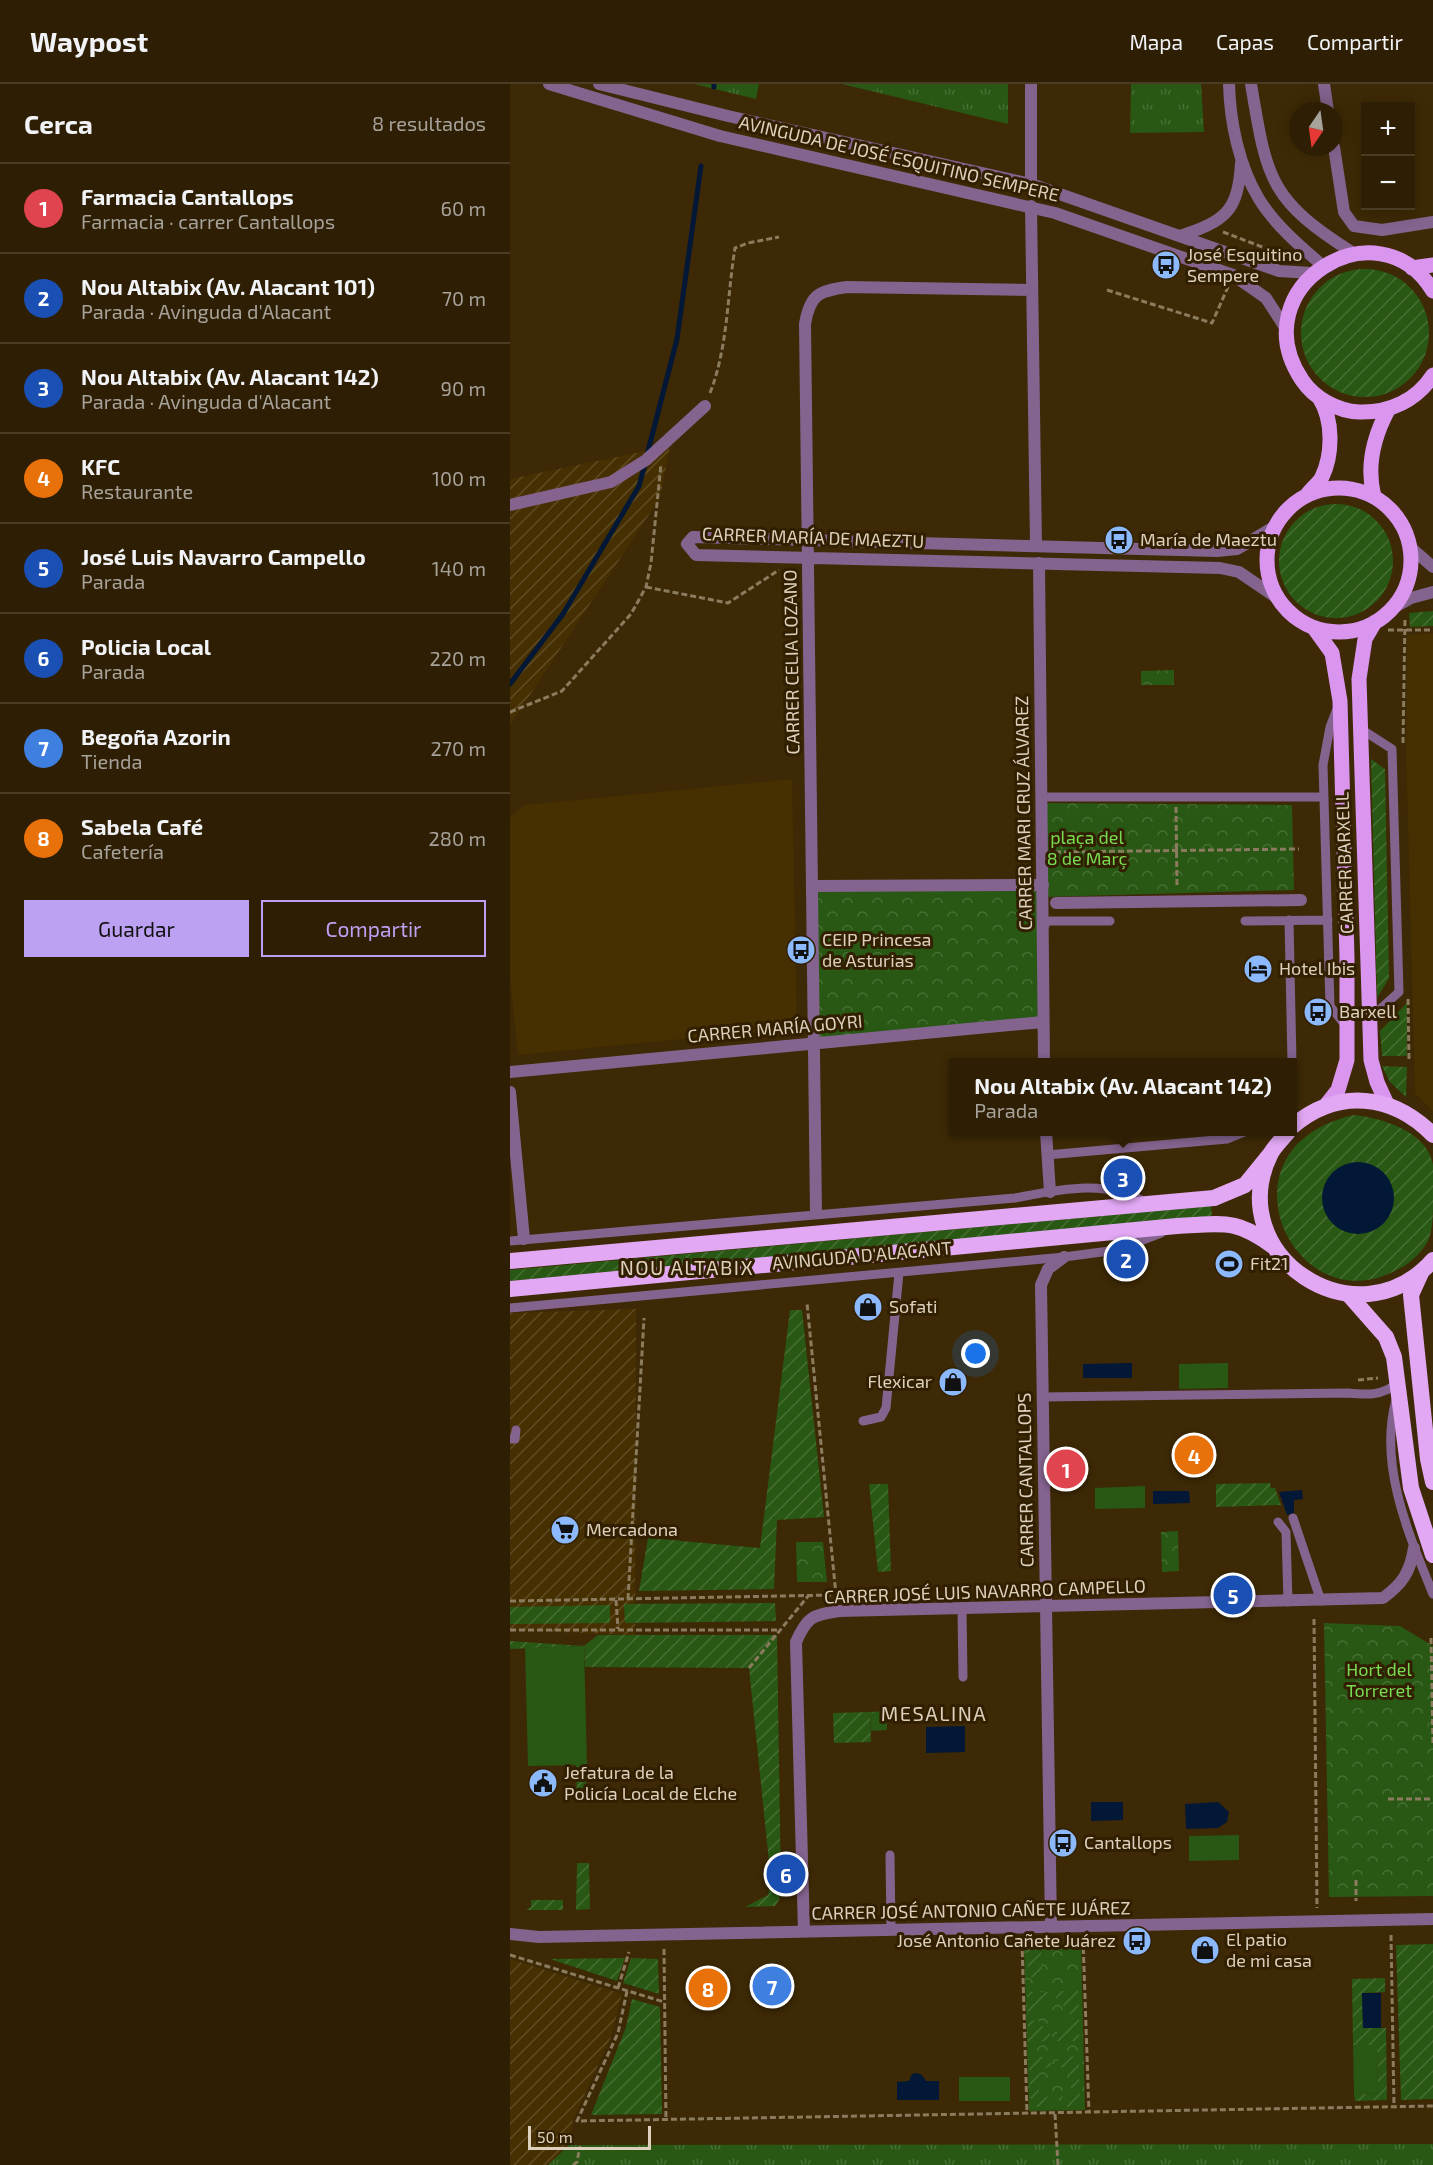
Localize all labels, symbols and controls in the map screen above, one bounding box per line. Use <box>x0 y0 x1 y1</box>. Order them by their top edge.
text: Waypost <box>30 24 148 58</box>
text: Mapa <box>1129 29 1183 54</box>
text: Capas <box>1216 29 1274 54</box>
text: Compartir <box>1307 29 1403 54</box>
north arrow <box>1289 102 1343 156</box>
map controls <box>1361 102 1415 210</box>
button: + <box>1361 102 1415 156</box>
text: Cerca <box>24 108 93 139</box>
street label: AVINGUDA DE JOSÉ ESQUITINO SEMPERE <box>737 110 1061 206</box>
text: 8 resultados <box>372 111 486 135</box>
button: − <box>1361 156 1415 210</box>
text: Farmacia Cantallops <box>81 183 294 209</box>
text: 1 <box>39 196 48 220</box>
text: 60 m <box>441 196 486 220</box>
text: Farmacia · carrer Cantallops <box>81 209 335 233</box>
place label: José Esquitino Sempere <box>1187 243 1302 286</box>
bus stop icon: José Esquitino Sempere <box>1150 249 1182 281</box>
text: Nou Altabix (Av. Alacant 101) <box>81 273 375 299</box>
text: 2 <box>38 286 49 310</box>
text: 70 m <box>442 286 486 310</box>
text: Parada · Avinguda d'Alacant <box>81 299 331 323</box>
text: Nou Altabix (Av. Alacant 142) <box>81 363 379 389</box>
text: 3 <box>38 376 49 400</box>
text: 90 m <box>441 376 486 400</box>
text: Parada · Avinguda d'Alacant <box>81 389 331 413</box>
text: KFC <box>81 453 120 479</box>
text: 4 <box>37 466 50 490</box>
text: 100 m <box>432 466 486 490</box>
text: Restaurante <box>81 479 193 503</box>
street label: CARRER MARÍA DE MAEZTU <box>702 522 924 552</box>
bus stop icon: María de Maeztu <box>1103 524 1135 556</box>
place label: María de Maeztu <box>1140 528 1277 550</box>
text: José Luis Navarro Campello <box>81 543 366 569</box>
text: 5 <box>38 556 49 580</box>
text: 140 m <box>432 556 486 580</box>
text: Parada <box>81 569 145 593</box>
street label: CARRER CELIA LOZANO <box>778 569 804 755</box>
text: Policia Local <box>81 633 211 659</box>
text: 6 <box>38 646 49 670</box>
text: 220 m <box>429 646 486 670</box>
text: Parada <box>81 659 145 683</box>
street label: CARRER MARI CRUZ ÁLVAREZ <box>1010 695 1036 931</box>
text: Begoña Azorin <box>81 723 231 749</box>
text: 7 <box>38 736 49 760</box>
text: 270 m <box>430 736 486 760</box>
text: Tienda <box>81 749 142 773</box>
street label: CARRER BARXELL <box>1331 792 1357 934</box>
text: Sabela Café <box>81 813 203 839</box>
text: 8 <box>37 826 50 850</box>
text: 280 m <box>429 826 486 850</box>
park label: plaça del 8 de Març <box>1047 826 1127 870</box>
text: Cafetería <box>81 839 164 863</box>
button: Guardar <box>24 900 249 957</box>
button: Compartir <box>261 900 486 957</box>
place label: CEIP Princesa de Asturias <box>822 928 931 971</box>
bus stop icon: CEIP Princesa de Asturias <box>785 934 817 966</box>
hotel icon: Hotel Ibis <box>1242 953 1274 985</box>
place label: Hotel Ibis <box>1279 957 1355 979</box>
bus stop icon: Barxell <box>1302 996 1334 1028</box>
place label: Barxell <box>1339 1000 1398 1022</box>
street label: CARRER MARÍA GOYRI <box>686 1009 863 1047</box>
popup <box>949 1058 1297 1136</box>
text: Nou Altabix (Av. Alacant 142) <box>974 1072 1272 1098</box>
text: Parada <box>974 1098 1038 1122</box>
pin: 3 <box>1104 1156 1142 1200</box>
street label: AVINGUDA D'ALACANT <box>771 1236 953 1274</box>
pin: 2 <box>1106 1236 1146 1282</box>
sports icon: Fit21 <box>1213 1248 1245 1280</box>
place label: Fit21 <box>1250 1252 1288 1274</box>
district label: NOU ALTABIX <box>620 1255 754 1279</box>
shop icon: Sofati <box>852 1291 884 1323</box>
place label: Sofati <box>889 1295 937 1317</box>
your location <box>961 1339 990 1368</box>
shop icon: Flexicar <box>937 1366 969 1398</box>
place label: Flexicar <box>867 1370 932 1392</box>
street label: CARRER CANTALLOPS <box>1012 1393 1038 1568</box>
pin: 4 <box>1174 1432 1214 1478</box>
pin: 1 <box>1046 1446 1086 1492</box>
supermarket icon: Mercadona <box>549 1514 581 1546</box>
place label: Mercadona <box>586 1518 678 1540</box>
pin: 5 <box>1214 1572 1252 1618</box>
street label: CARRER JOSÉ LUIS NAVARRO CAMPELLO <box>824 1574 1146 1608</box>
park label: Hort del Torreret <box>1346 1658 1412 1701</box>
district label: MESALINA <box>881 1701 987 1725</box>
place label: Jefatura de la Policía Local de Elche <box>564 1761 737 1804</box>
public building icon: Jefatura de la Policía Local de Elche <box>527 1767 559 1799</box>
bus stop icon: Cantallops <box>1047 1827 1079 1859</box>
place label: Cantallops <box>1084 1831 1172 1853</box>
pin: 6 <box>766 1852 806 1896</box>
street label: CARRER JOSÉ ANTONIO CAÑETE JUÁREZ <box>811 1896 1131 1924</box>
bus stop icon: José Antonio Cañete Juárez <box>1121 1925 1153 1957</box>
place label: El patio de mi casa <box>1226 1928 1312 1971</box>
place label: José Antonio Cañete Juárez <box>897 1929 1116 1951</box>
shop icon: El patio de mi casa <box>1189 1934 1221 1966</box>
pin: 7 <box>752 1964 792 2008</box>
pin: 8 <box>688 1966 728 2010</box>
scale bar <box>528 2123 651 2150</box>
text: 50 m <box>537 2127 573 2146</box>

